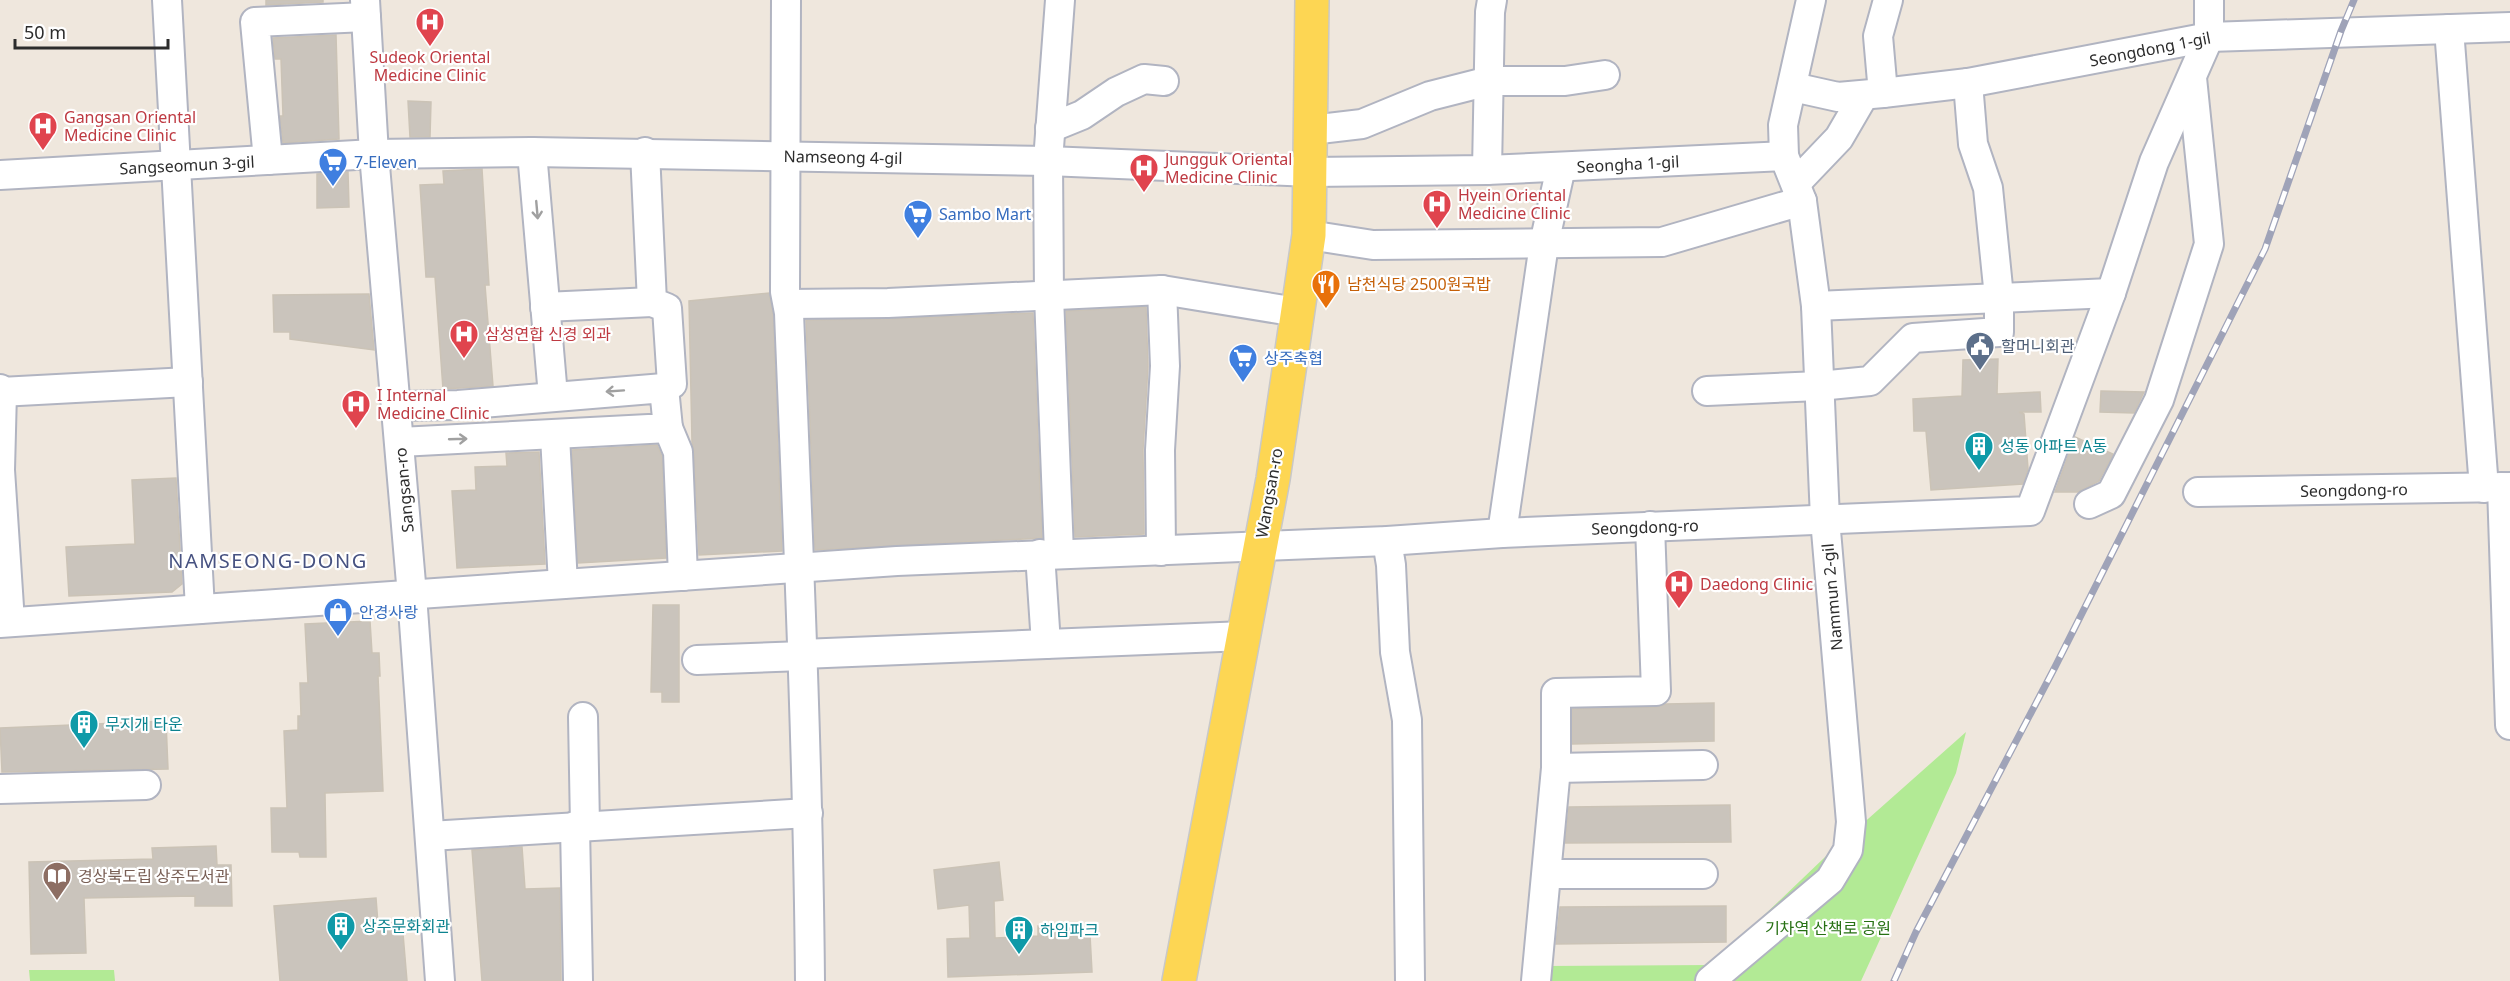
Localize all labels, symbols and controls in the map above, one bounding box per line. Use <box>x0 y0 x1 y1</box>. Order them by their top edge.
hospital icon: Sudeok Oriental Medicine Clinic <box>414 6 446 48</box>
scale bar <box>15 12 168 50</box>
text: 50 m <box>24 20 66 44</box>
street label: Seongdong 1-gil <box>2088 26 2212 72</box>
place label: Sudeok Oriental Medicine Clinic <box>370 46 490 86</box>
place label: Gangsan Oriental Medicine Clinic <box>64 106 196 146</box>
hospital icon: Gangsan Oriental Medicine Clinic <box>27 110 59 152</box>
street label: Namseong 4-gil <box>783 145 903 169</box>
supermarket icon: 7-Eleven <box>317 146 349 188</box>
place label: Jungguk Oriental Medicine Clinic <box>1163 148 1292 188</box>
street label: Sangseomun 3-gil <box>119 150 255 180</box>
street label: Seongha 1-gil <box>1576 150 1680 178</box>
place label: 7-Eleven <box>354 151 417 173</box>
hospital icon: Jungguk Oriental Medicine Clinic <box>1128 152 1160 194</box>
place label: Hyein Oriental Medicine Clinic <box>1458 184 1571 224</box>
hospital icon: Hyein Oriental Medicine Clinic <box>1421 188 1453 230</box>
supermarket icon: Sambo Mart <box>902 198 934 240</box>
one-way arrow <box>532 200 543 219</box>
place label: Sambo Mart <box>939 203 1031 225</box>
restaurant icon: 남천식당 2500원국밥 <box>1310 268 1342 310</box>
place label: 남천식당 2500원국밥 <box>1347 273 1491 295</box>
hospital icon: 삼성연합 신경 외과 <box>448 318 480 360</box>
place label: 삼성연합 신경 외과 <box>485 323 611 345</box>
public building icon: 할머니회관 <box>1964 330 1996 372</box>
place label: 할머니회관 <box>2001 335 2075 357</box>
supermarket icon: 상주축협 <box>1227 342 1259 384</box>
place label: 상주축협 <box>1264 347 1323 369</box>
place label: I Internal Medicine Clinic <box>377 384 490 424</box>
one-way arrow <box>606 386 625 397</box>
hospital icon: I Internal Medicine Clinic <box>340 388 372 430</box>
building icon: 성동 아파트 A동 <box>1963 430 1995 472</box>
one-way arrow <box>447 434 467 445</box>
place label: 성동 아파트 A동 <box>2000 435 2107 457</box>
street label: Wangsan-ro <box>1250 446 1288 540</box>
street label: Sangsan-ro <box>389 447 419 533</box>
street label: Seongdong-ro <box>2300 478 2408 502</box>
street label: Seongdong-ro <box>1591 514 1699 540</box>
street label: Nammun 2-gil <box>1816 543 1848 651</box>
district label: NAMSEONG-DONG <box>168 547 368 574</box>
hospital icon: Daedong Clinic <box>1663 568 1695 610</box>
place label: Daedong Clinic <box>1700 573 1813 595</box>
shop icon: 안경사랑 <box>322 596 354 638</box>
place label: 안경사랑 <box>359 601 418 623</box>
building icon: 무지개 타운 <box>68 708 100 750</box>
place label: 무지개 타운 <box>105 713 183 735</box>
library icon: 경상북도립 상주도서관 <box>41 860 73 902</box>
place label: 경상북도립 상주도서관 <box>78 865 230 887</box>
building icon: 상주문화회관 <box>325 910 357 952</box>
building icon: 하임파크 <box>1003 914 1035 956</box>
place label: 상주문화회관 <box>362 915 451 937</box>
park label: 기차역 산책로 공원 <box>1765 917 1891 939</box>
place label: 하임파크 <box>1040 919 1099 941</box>

